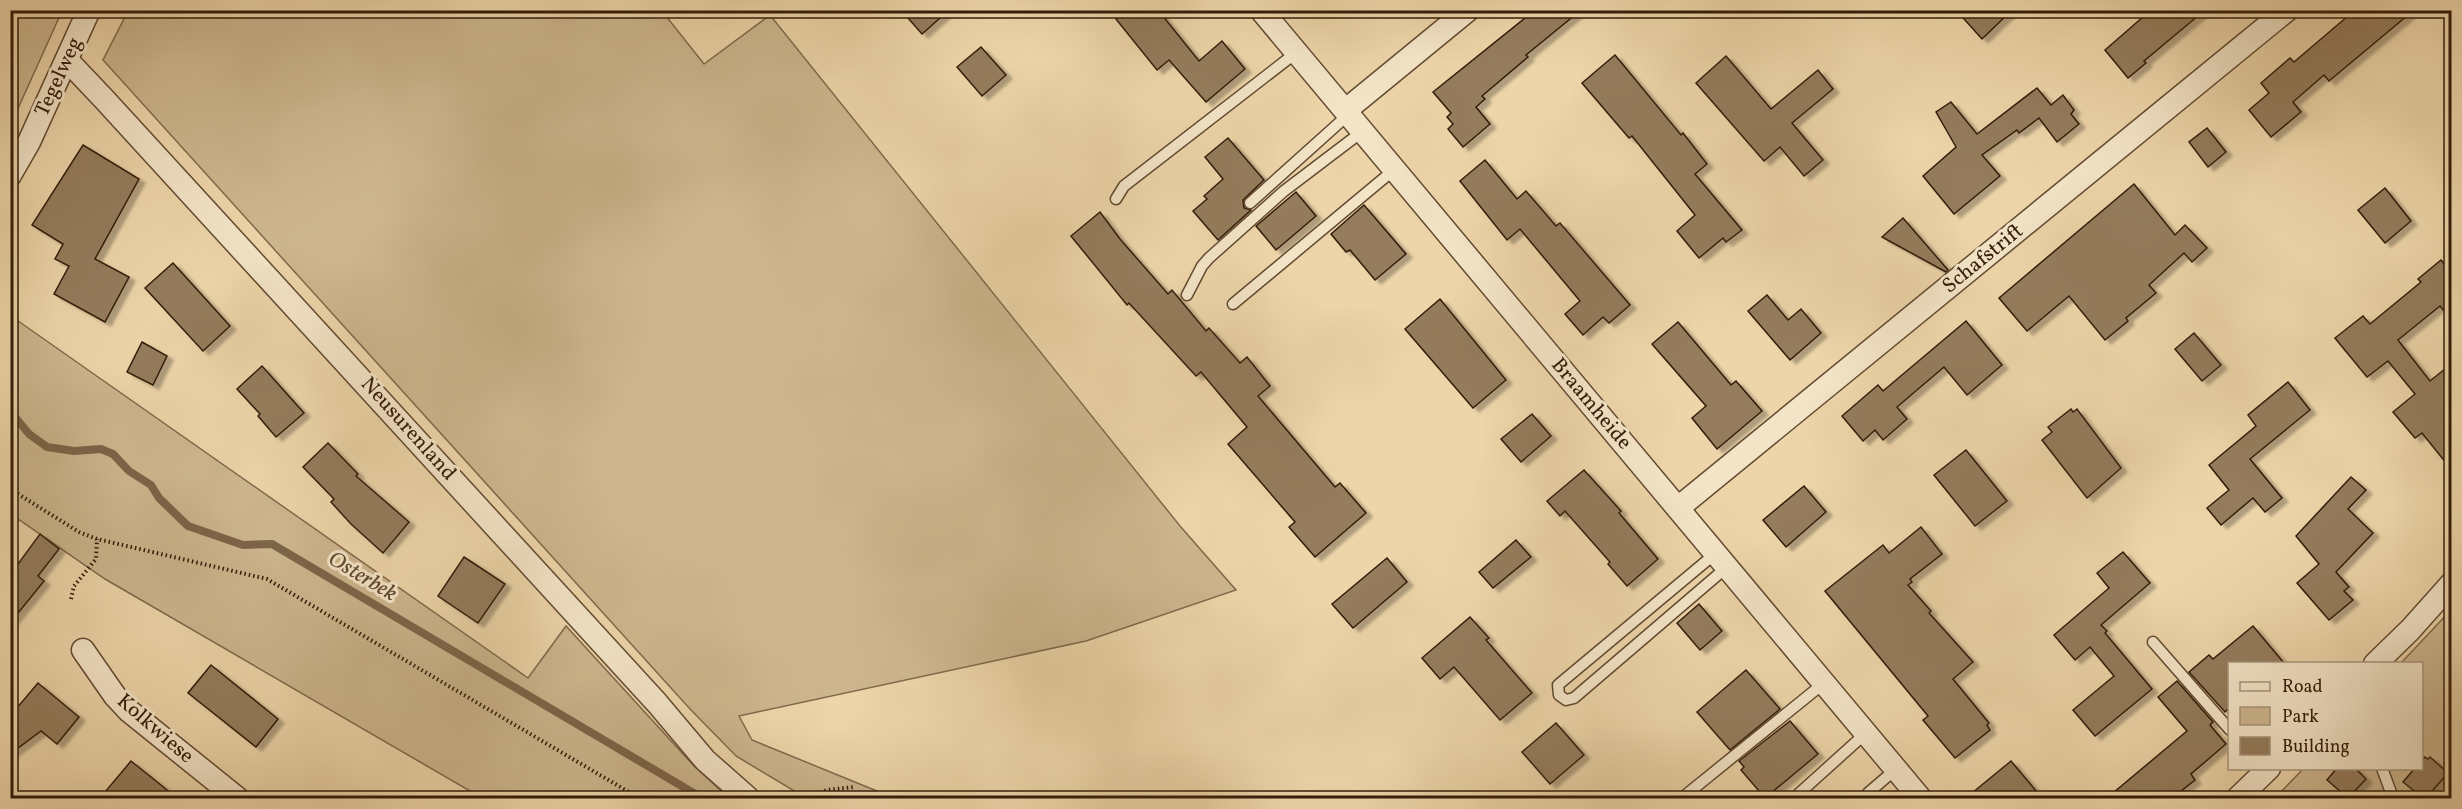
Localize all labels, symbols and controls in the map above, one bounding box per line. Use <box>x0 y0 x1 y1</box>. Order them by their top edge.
street label: Tegelweg <box>28 33 90 121</box>
street label: Schafstrift <box>1936 217 2030 301</box>
street label: Braamheide <box>1544 352 1638 456</box>
street label: Neusurenland <box>354 371 462 487</box>
water label: Osterbek <box>322 544 402 610</box>
legend <box>2228 662 2423 770</box>
text: Road <box>2282 675 2323 700</box>
street label: Kolkwiese <box>110 687 200 771</box>
text: Park <box>2282 705 2319 730</box>
text: Building <box>2282 735 2350 760</box>

